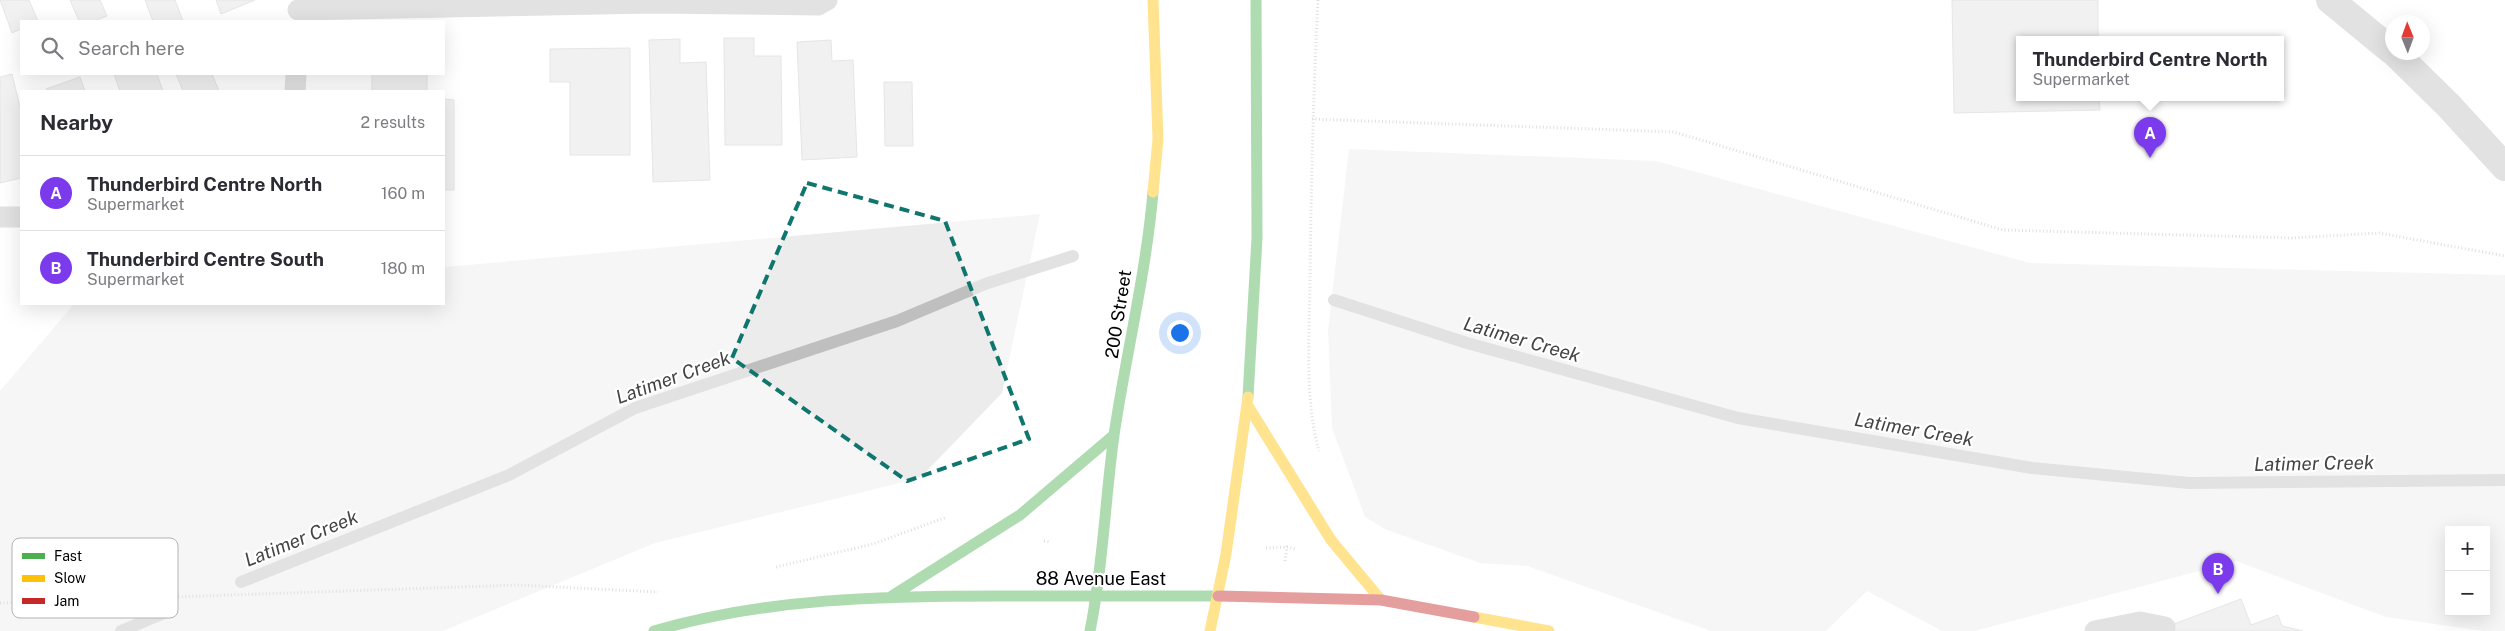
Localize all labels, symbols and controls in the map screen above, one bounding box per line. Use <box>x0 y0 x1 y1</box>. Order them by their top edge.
north arrow <box>2385 15 2430 60</box>
search box <box>20 20 445 75</box>
icon: search <box>38 34 66 62</box>
popup <box>2016 36 2284 101</box>
text: Search here <box>78 37 185 59</box>
text: Thunderbird Centre North <box>2032 48 2268 70</box>
text: Supermarket <box>2032 70 2130 89</box>
text: Nearby <box>40 110 113 135</box>
text: 2 results <box>360 113 425 132</box>
pin: A <box>2134 117 2166 158</box>
text: Thunderbird Centre North <box>87 173 322 195</box>
text: A <box>50 184 62 203</box>
text: 160 m <box>381 184 425 203</box>
text: Supermarket <box>87 195 184 214</box>
text: Thunderbird Centre South <box>87 248 324 270</box>
text: B <box>51 259 61 278</box>
text: 180 m <box>381 259 425 278</box>
street label: 200 Street <box>1101 268 1135 360</box>
text: Supermarket <box>87 270 184 289</box>
water label: Latimer Creek <box>1461 312 1584 366</box>
your location <box>1167 320 1193 346</box>
water label: Latimer Creek <box>613 346 734 408</box>
water label: Latimer Creek <box>1853 408 1976 450</box>
water label: Latimer Creek <box>2254 451 2375 475</box>
water label: Latimer Creek <box>241 505 362 571</box>
map controls <box>2445 526 2490 616</box>
button: + <box>2445 526 2490 571</box>
legend <box>12 538 178 618</box>
text: Fast <box>54 548 82 564</box>
pin: B <box>2202 553 2234 594</box>
street label: 88 Avenue East <box>1036 568 1166 589</box>
text: Slow <box>54 570 86 586</box>
button: − <box>2445 571 2490 616</box>
text: Jam <box>54 593 79 609</box>

